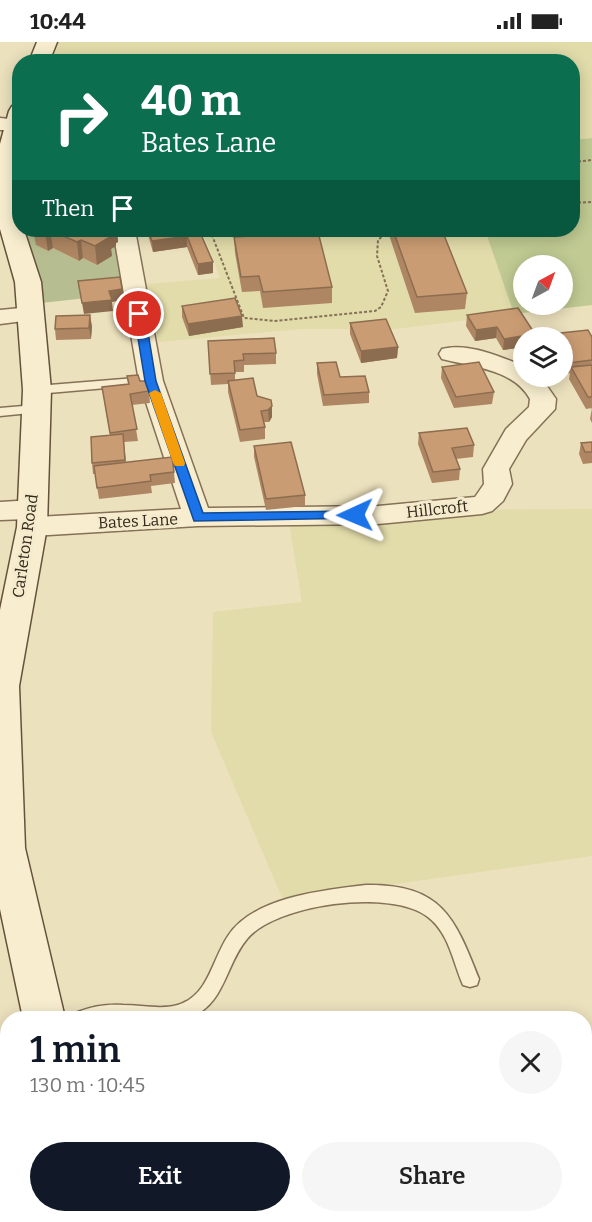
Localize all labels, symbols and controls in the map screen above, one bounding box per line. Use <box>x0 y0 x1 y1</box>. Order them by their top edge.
text: 10:44 <box>30 8 86 35</box>
text: 40 m <box>141 76 241 126</box>
icon: right <box>42 78 120 156</box>
text: Bates Lane <box>141 127 276 159</box>
icon: arrive <box>106 192 139 225</box>
text: Then <box>42 195 94 222</box>
north arrow <box>513 255 573 315</box>
map controls <box>513 255 573 387</box>
pin <box>113 288 164 339</box>
icon: arrive <box>122 297 155 330</box>
button: layers <box>513 327 573 387</box>
position arrow <box>323 483 387 547</box>
street label: Carleton Road <box>8 492 42 599</box>
street label: Hillcroft <box>405 496 469 522</box>
street label: Bates Lane <box>97 509 179 533</box>
text: 1 min <box>30 1028 121 1072</box>
button: close <box>499 1031 562 1094</box>
text: 130 m · 10:45 <box>30 1073 145 1097</box>
button: Exit <box>30 1142 290 1211</box>
button: Share <box>302 1142 562 1211</box>

